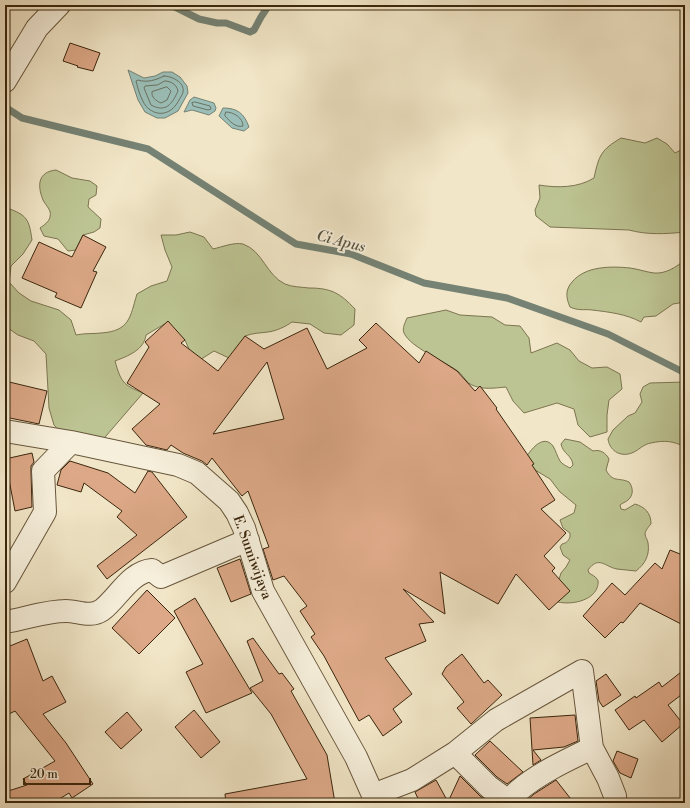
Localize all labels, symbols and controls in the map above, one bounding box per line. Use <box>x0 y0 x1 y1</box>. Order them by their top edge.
water label: Ci Apus <box>314 226 368 257</box>
street label: E. Sumiwijaya <box>229 513 276 603</box>
scale bar <box>24 760 90 786</box>
text: 20 m <box>30 767 58 782</box>

